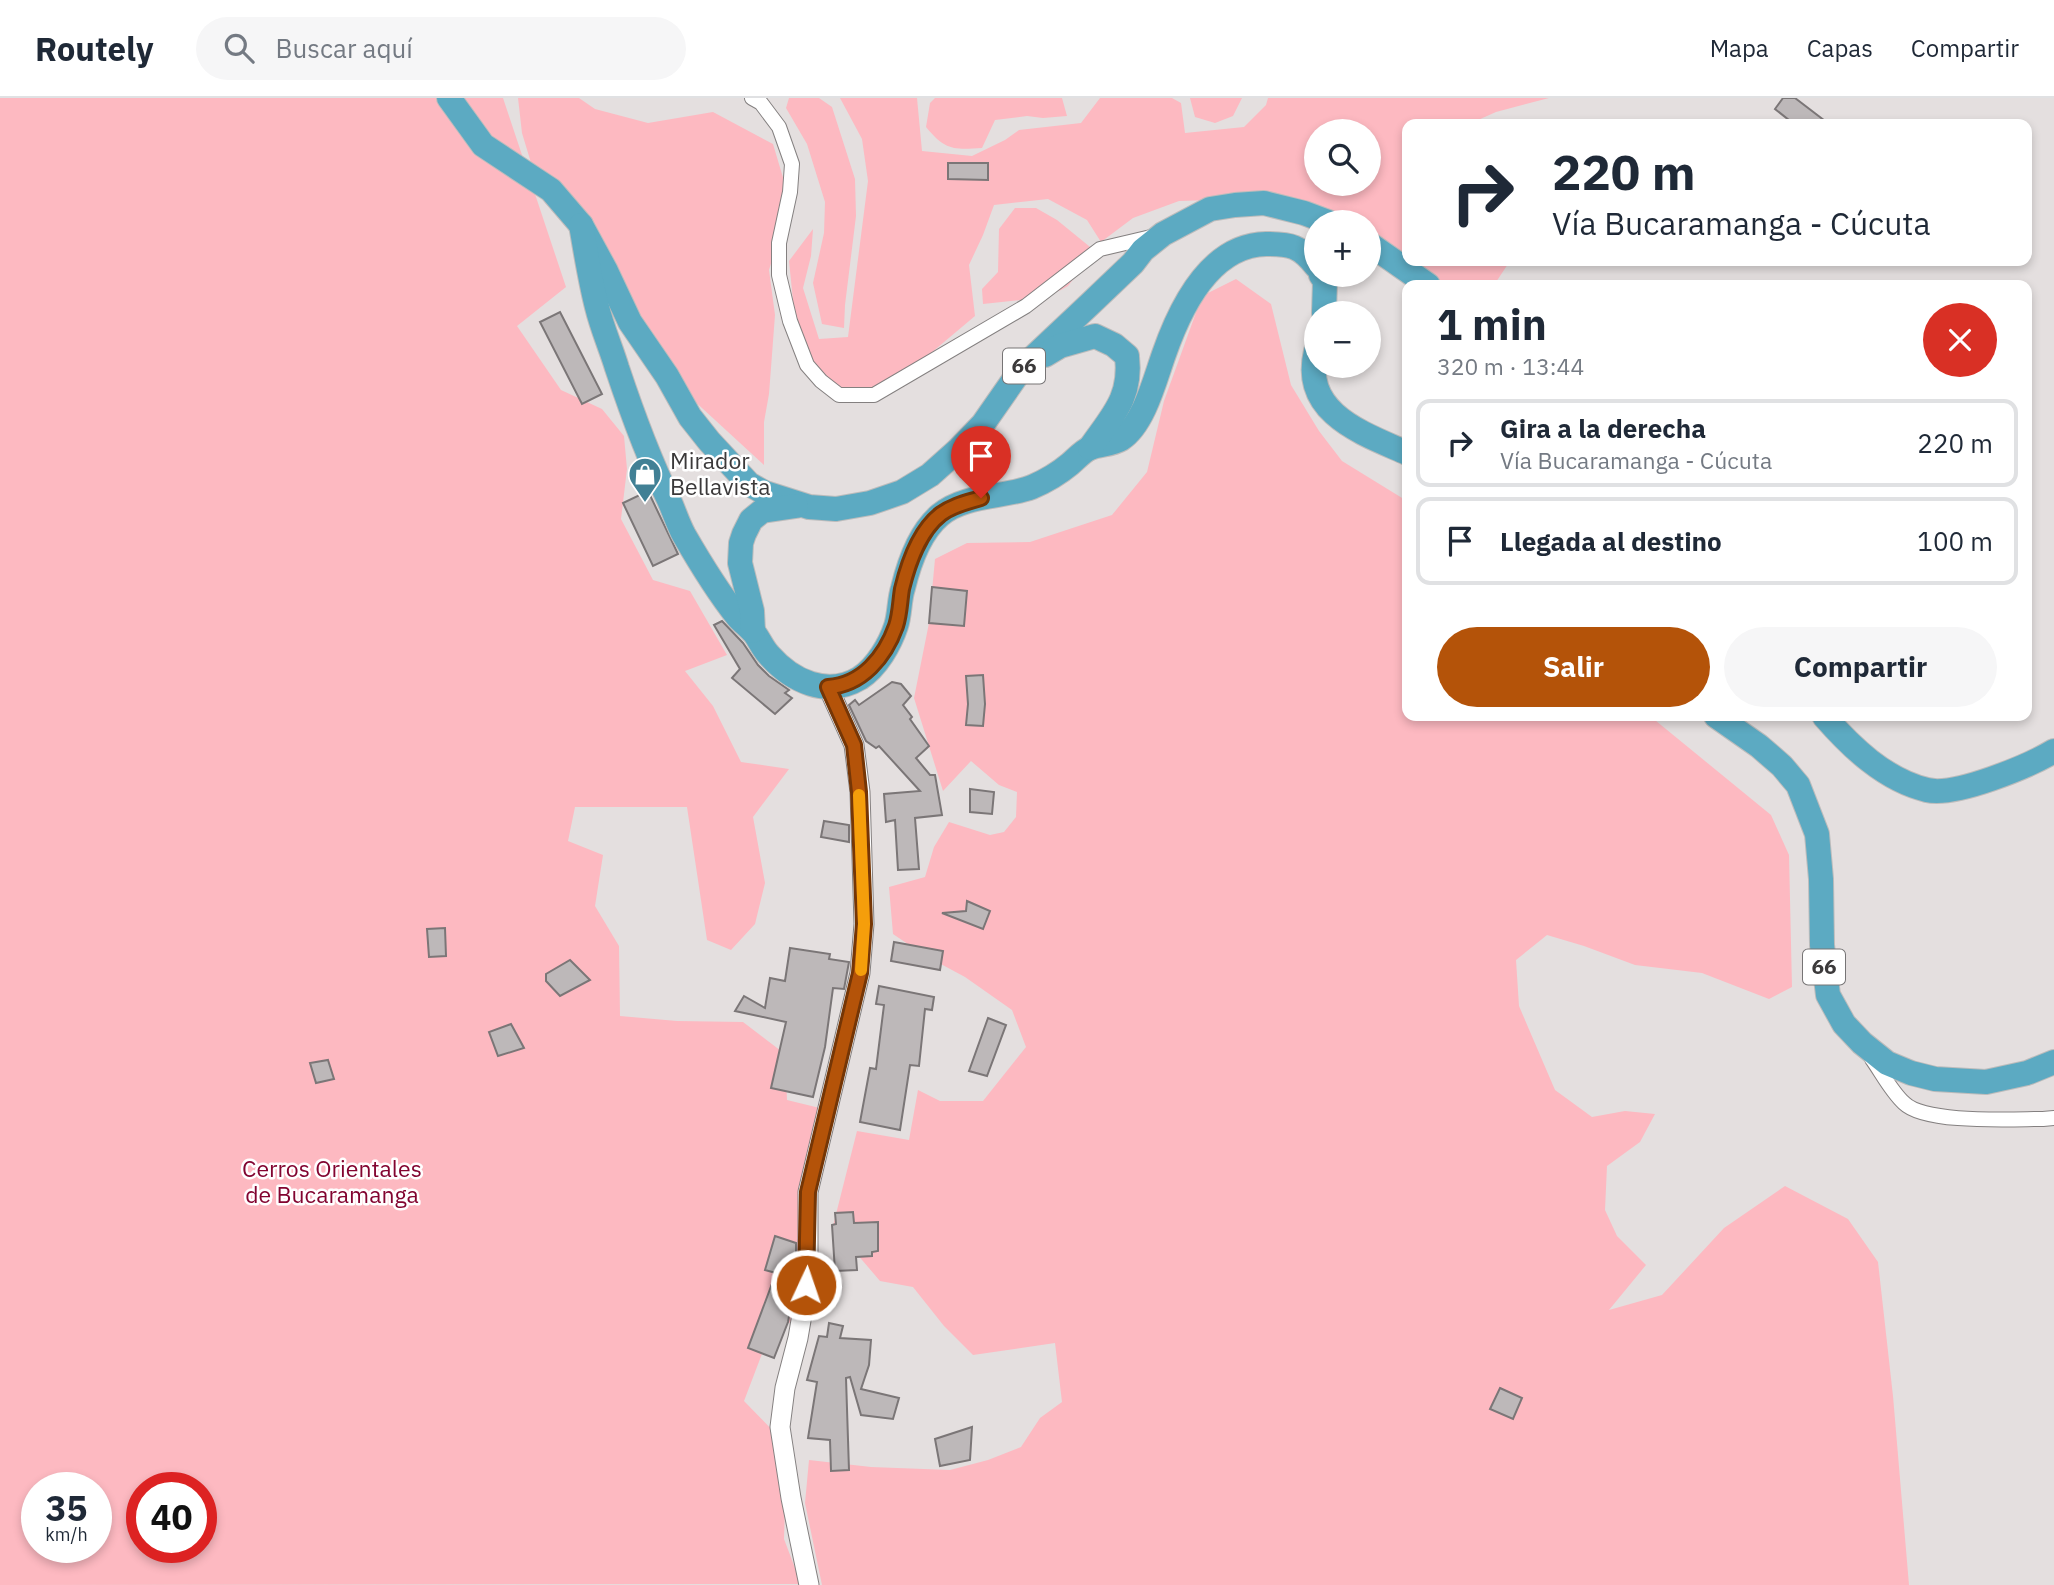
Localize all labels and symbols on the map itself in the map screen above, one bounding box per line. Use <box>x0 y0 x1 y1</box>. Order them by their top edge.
road number: 66 <box>1003 348 1045 384</box>
pin <box>951 426 1011 498</box>
place label: Mirador Bellavista <box>670 445 771 501</box>
shop icon: Mirador Bellavista <box>626 455 664 504</box>
road number: 66 <box>1803 950 1845 984</box>
park label: Cerros Orientales de Bucaramanga <box>242 1153 422 1209</box>
position arrow <box>769 1248 843 1322</box>
speed limit sign: 40 <box>126 1472 217 1563</box>

